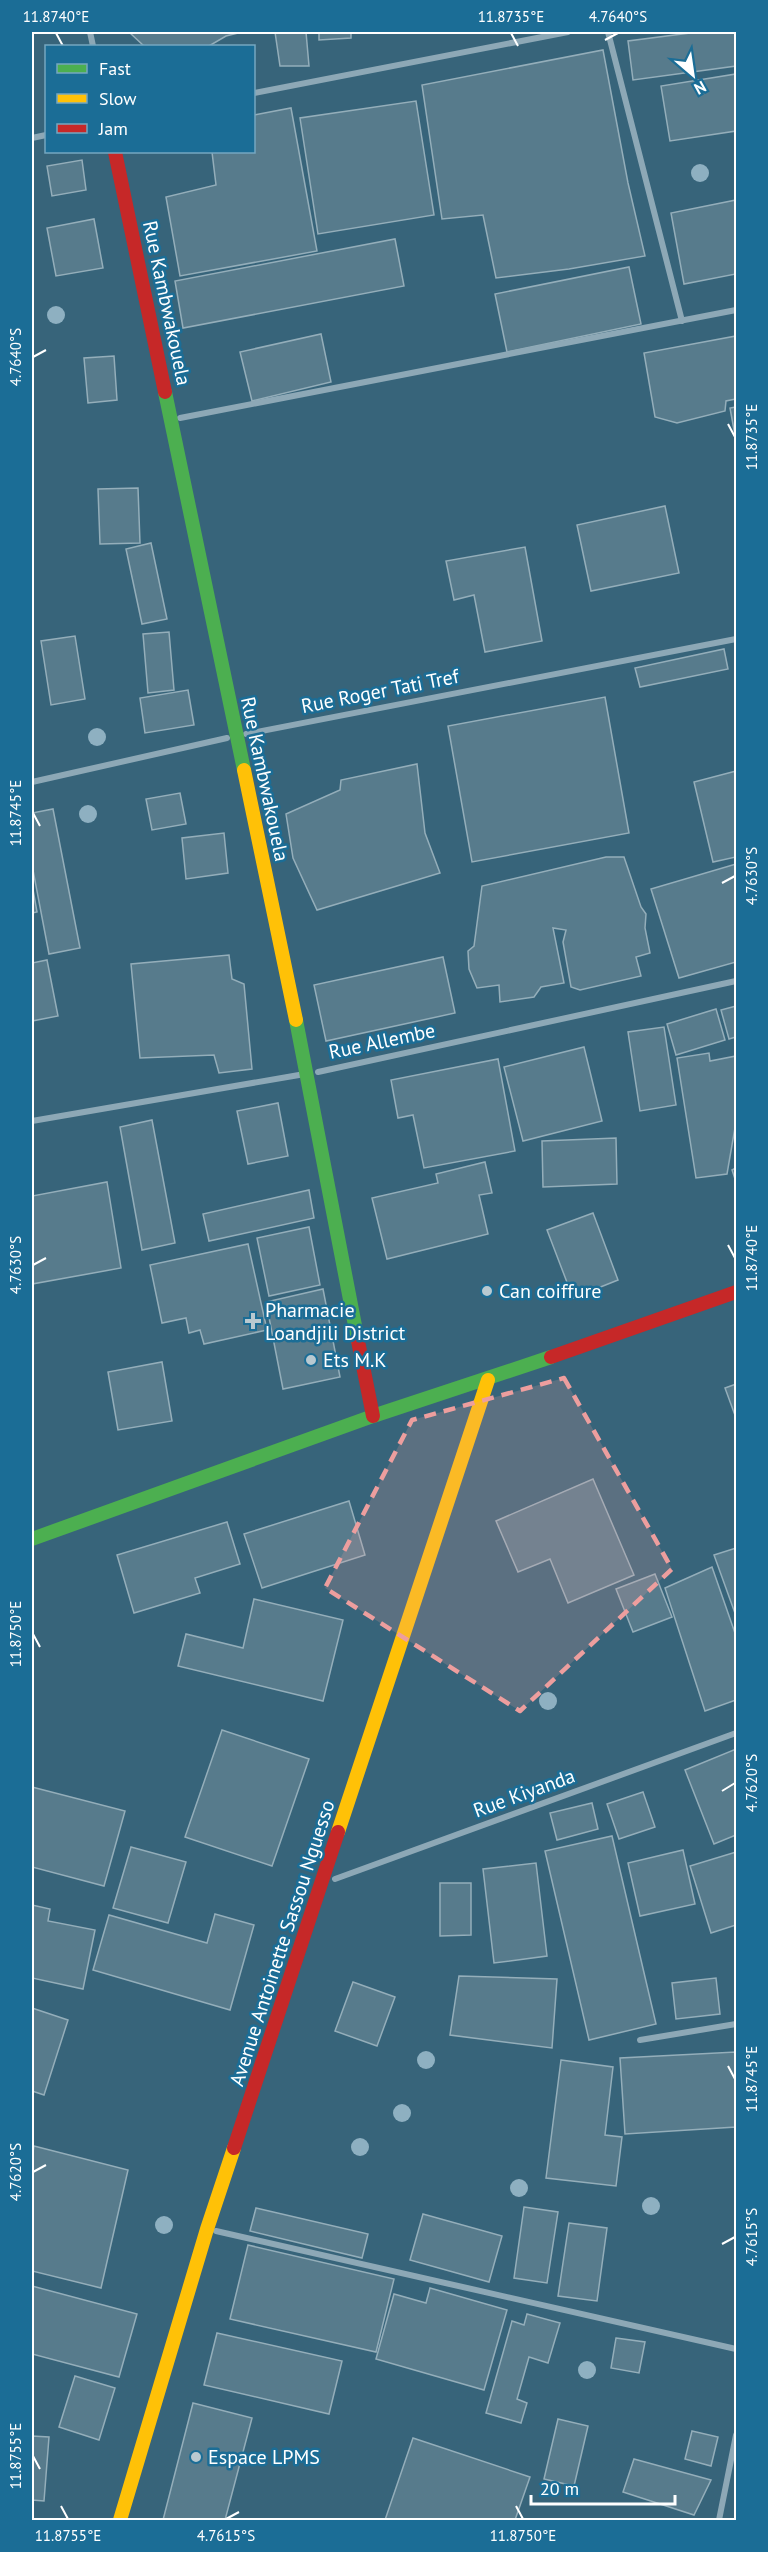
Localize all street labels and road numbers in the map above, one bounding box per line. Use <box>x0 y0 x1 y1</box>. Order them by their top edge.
street label: Rue Kambwakouela <box>137 218 197 388</box>
street label: Rue Roger Tati Tref <box>299 663 463 719</box>
street label: Rue Kambwakouela <box>235 694 295 864</box>
street label: Rue Allembe <box>326 1017 438 1065</box>
street label: Rue Kiyanda <box>470 1763 578 1823</box>
street label: Avenue Antoinette Sassou Nguesso <box>223 1797 341 2089</box>

